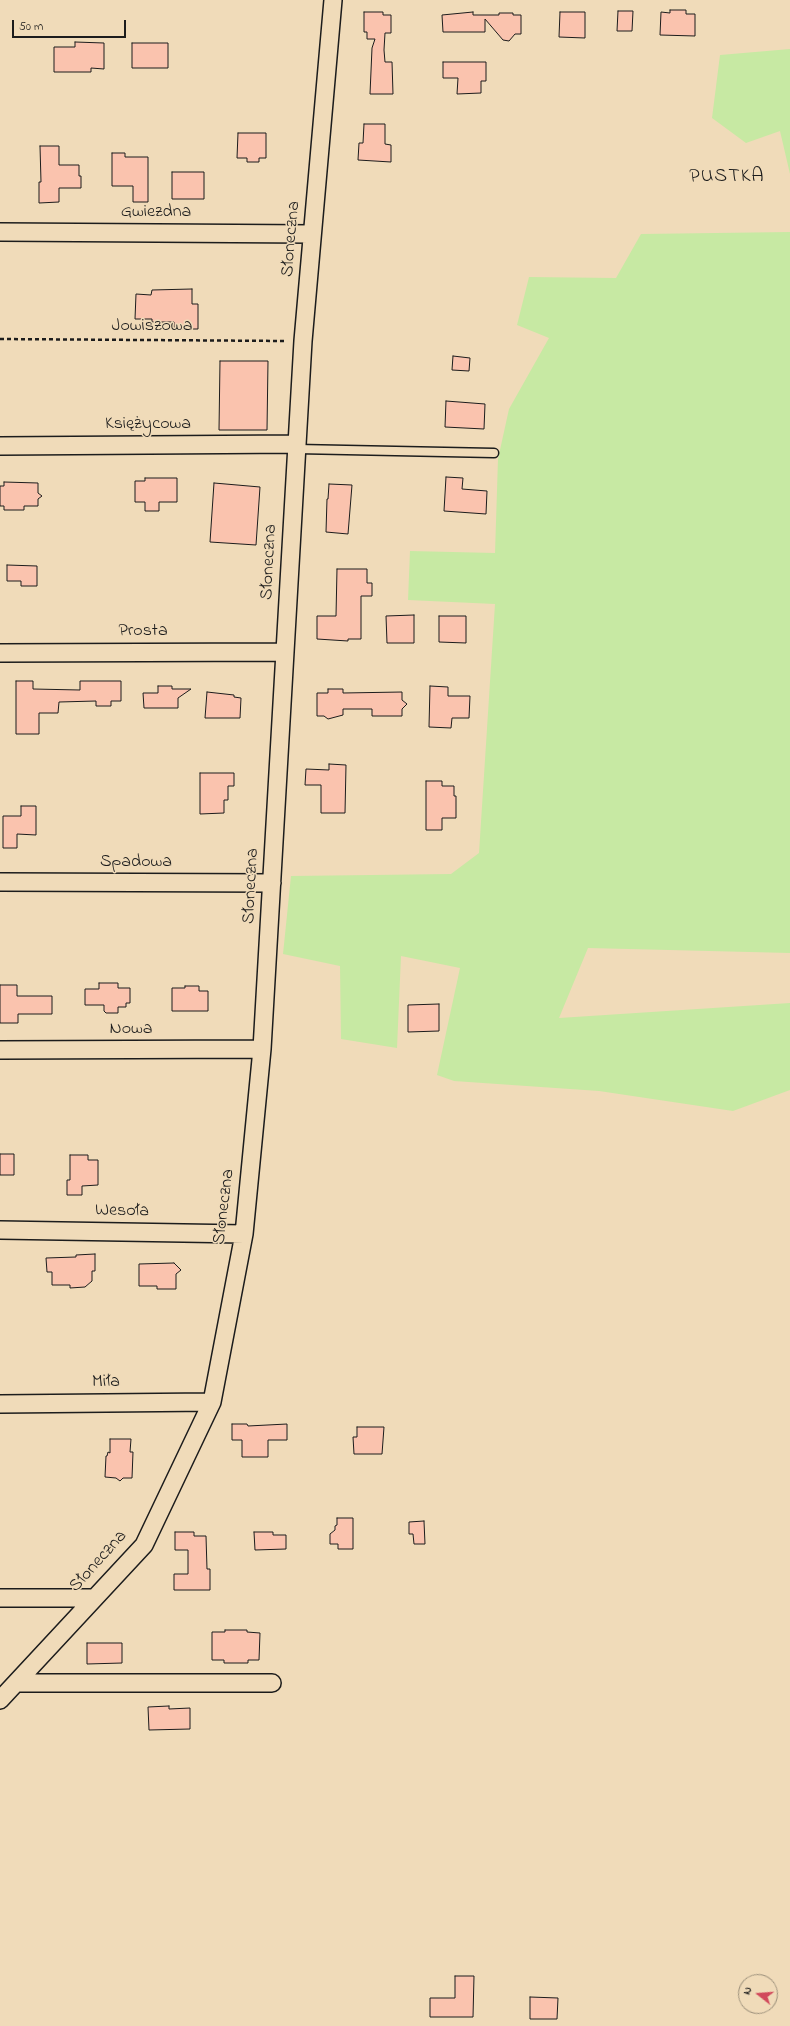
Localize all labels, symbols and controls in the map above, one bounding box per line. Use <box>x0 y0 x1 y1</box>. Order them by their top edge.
scale bar <box>14 12 128 38</box>
text: 50 m <box>19 18 43 36</box>
district label: PUSTKA <box>689 166 765 190</box>
street label: Słoneczna <box>278 200 306 278</box>
street label: Gwiezdna <box>121 202 191 224</box>
street label: Jowiszowa <box>112 316 192 338</box>
street label: Księżycowa <box>105 414 191 436</box>
street label: Słoneczna <box>257 523 283 601</box>
street label: Prosta <box>118 621 168 643</box>
street label: Słoneczna <box>239 847 265 925</box>
street label: Spadowa <box>100 852 172 874</box>
street label: Nowa <box>109 1019 153 1041</box>
street label: Słoneczna <box>210 1168 240 1246</box>
street label: Wesoła <box>95 1201 149 1223</box>
street label: Miła <box>92 1372 120 1394</box>
street label: Słoneczna <box>66 1527 132 1597</box>
north arrow <box>738 1974 778 2014</box>
text: N <box>739 1985 756 1997</box>

